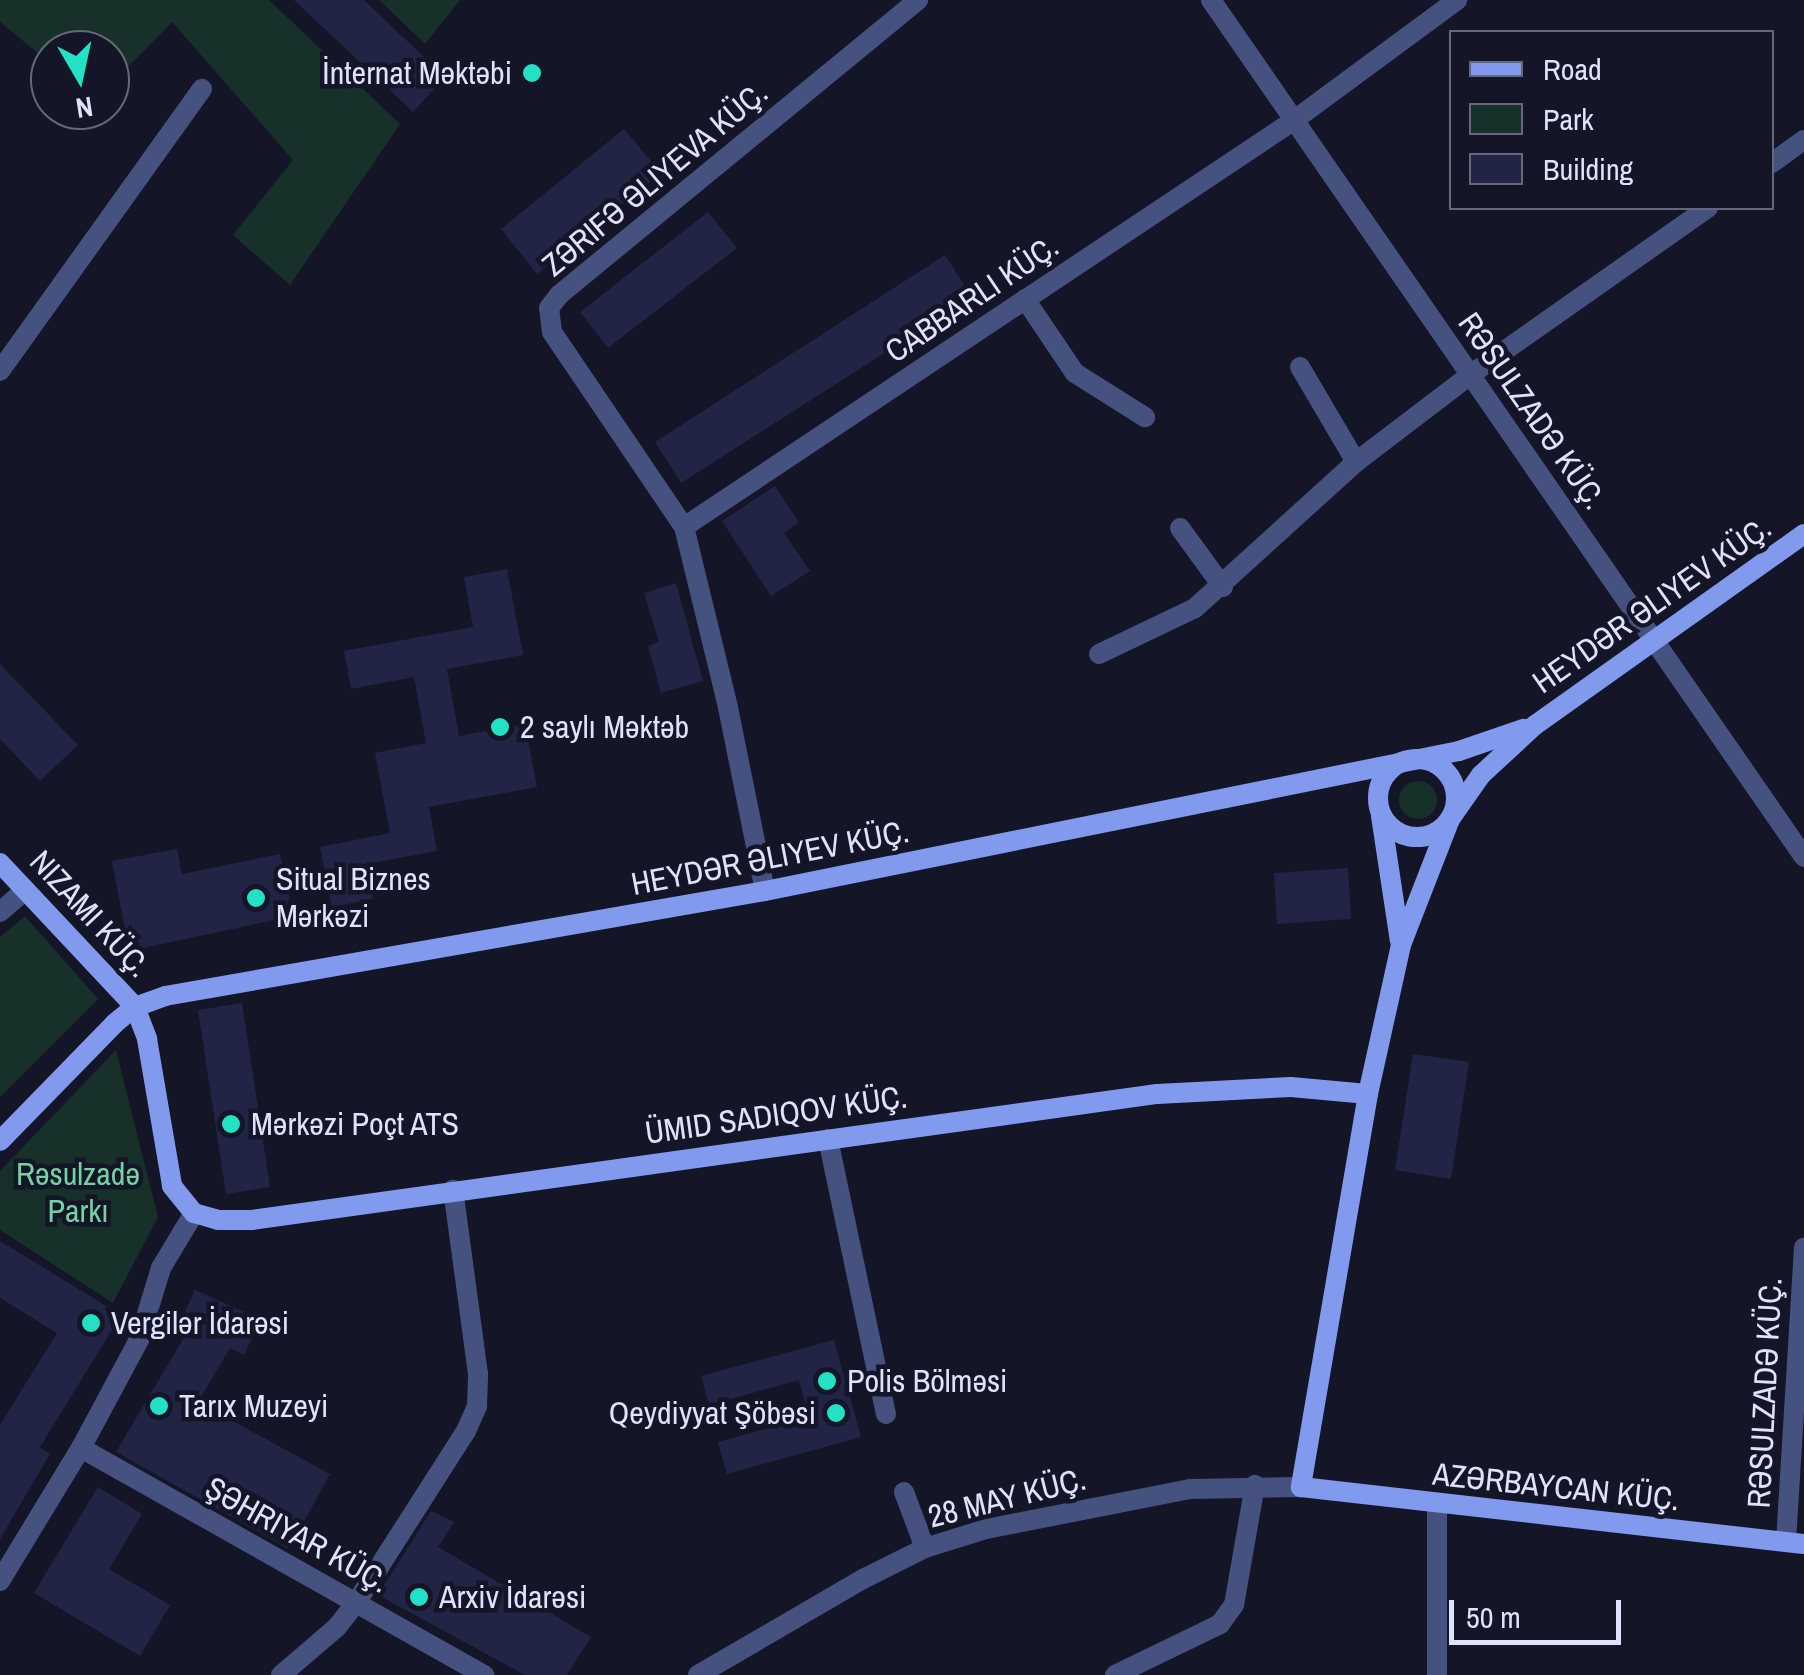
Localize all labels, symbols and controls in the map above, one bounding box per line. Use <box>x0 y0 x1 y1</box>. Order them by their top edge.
north arrow <box>30 30 130 130</box>
legend <box>1449 30 1774 210</box>
text: Road <box>1543 49 1602 89</box>
place label: İnternat Məktəbi <box>322 54 512 92</box>
marker: İnternat Məktəbi <box>521 62 543 84</box>
street label: ZƏRIFƏ ƏLIYEVA KÜÇ. <box>534 73 776 285</box>
text: N <box>73 88 96 128</box>
text: Park <box>1543 99 1594 139</box>
text: Building <box>1543 149 1633 189</box>
street label: CABBARLI KÜÇ. <box>878 227 1066 371</box>
street label: RƏSULZADƏ KÜÇ. <box>1450 305 1614 517</box>
street label: HEYDƏR ƏLIYEV KÜÇ. <box>1526 508 1778 702</box>
place label: 2 saylı Məktəb <box>520 708 689 746</box>
marker: 2 saylı Məktəb <box>489 716 511 738</box>
street label: HEYDƏR ƏLIYEV KÜÇ. <box>628 812 912 904</box>
street label: NIZAMI KÜÇ. <box>22 843 158 985</box>
place label: Situal Biznes Mərkəzi <box>276 861 431 936</box>
marker: Situal Biznes Mərkəzi <box>245 887 267 909</box>
street label: ÜMID SADIQOV KÜÇ. <box>643 1078 909 1152</box>
place label: Mərkəzi Poçt ATS <box>251 1105 461 1143</box>
marker: Mərkəzi Poçt ATS <box>220 1113 242 1135</box>
park label: Rəsulzadə Parkı <box>16 1156 140 1231</box>
street label: RƏSULZADƏ KÜÇ. <box>1740 1277 1790 1509</box>
place label: Vergilər İdarəsi <box>111 1304 289 1342</box>
marker: Vergilər İdarəsi <box>80 1312 102 1334</box>
place label: Polis Bölməsi <box>847 1362 1007 1400</box>
marker: Polis Bölməsi <box>816 1370 838 1392</box>
place label: Tarıx Muzeyi <box>179 1387 328 1425</box>
place label: Qeydiyyat Şöbəsi <box>609 1394 816 1432</box>
marker: Tarıx Muzeyi <box>148 1395 170 1417</box>
marker: Qeydiyyat Şöbəsi <box>825 1402 847 1424</box>
street label: AZƏRBAYCAN KÜÇ. <box>1431 1455 1681 1519</box>
street label: 28 MAY KÜÇ. <box>924 1460 1090 1536</box>
street label: ŞƏHRIYAR KÜÇ. <box>199 1469 395 1601</box>
place label: Arxiv İdarəsi <box>439 1578 586 1616</box>
scale bar <box>1454 1580 1626 1642</box>
marker: Arxiv İdarəsi <box>408 1586 430 1608</box>
text: 50 m <box>1466 1597 1521 1637</box>

